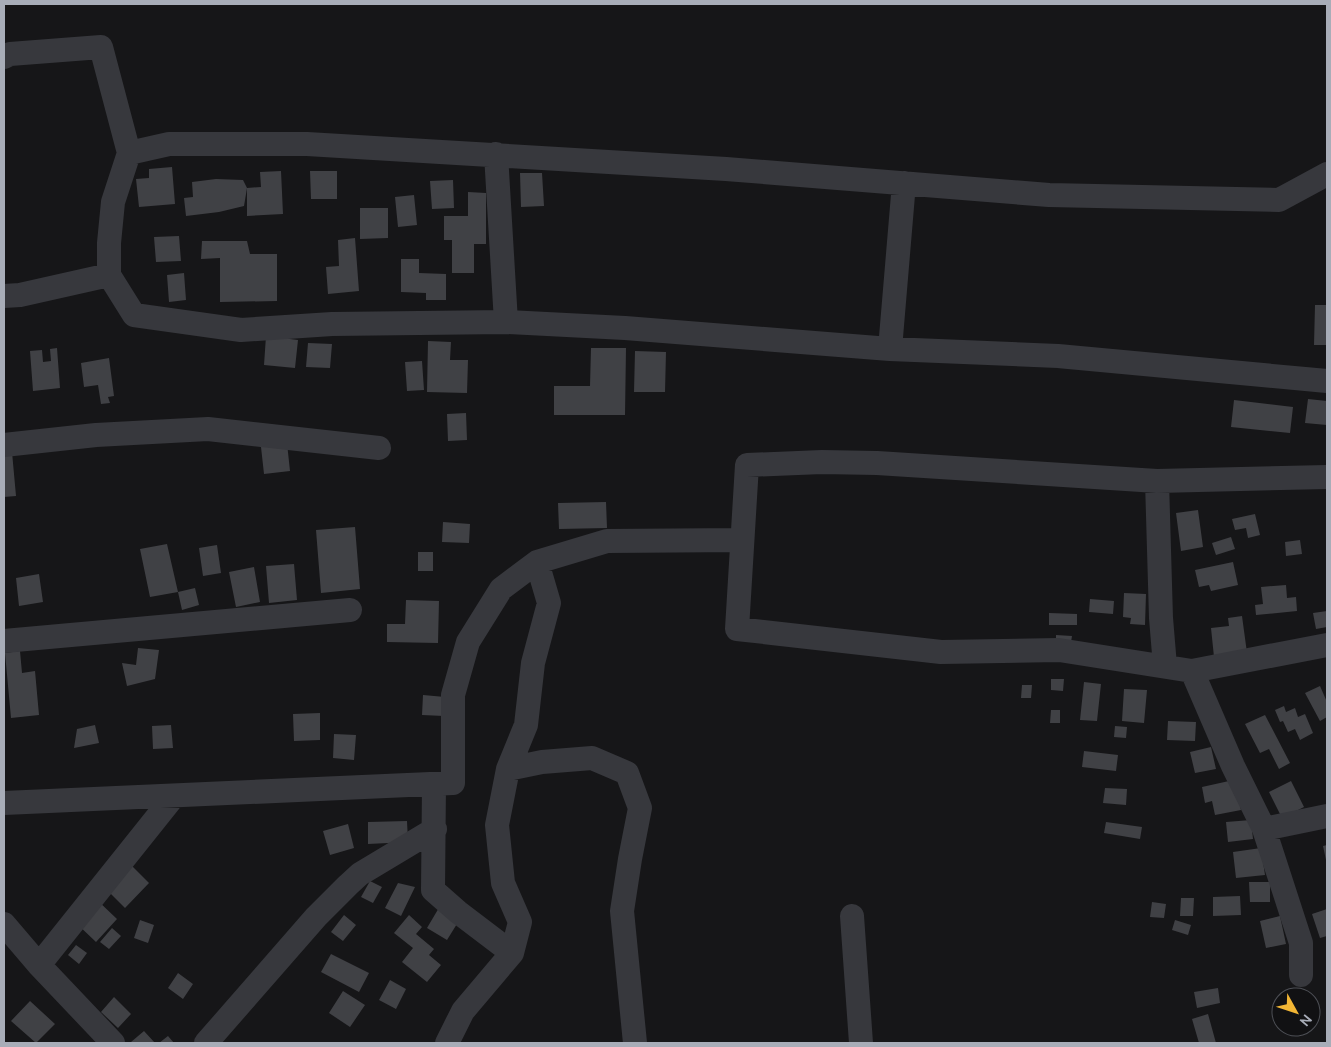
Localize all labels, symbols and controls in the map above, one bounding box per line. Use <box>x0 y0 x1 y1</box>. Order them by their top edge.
north arrow <box>1271 987 1321 1037</box>
text: N <box>1296 1011 1315 1030</box>

